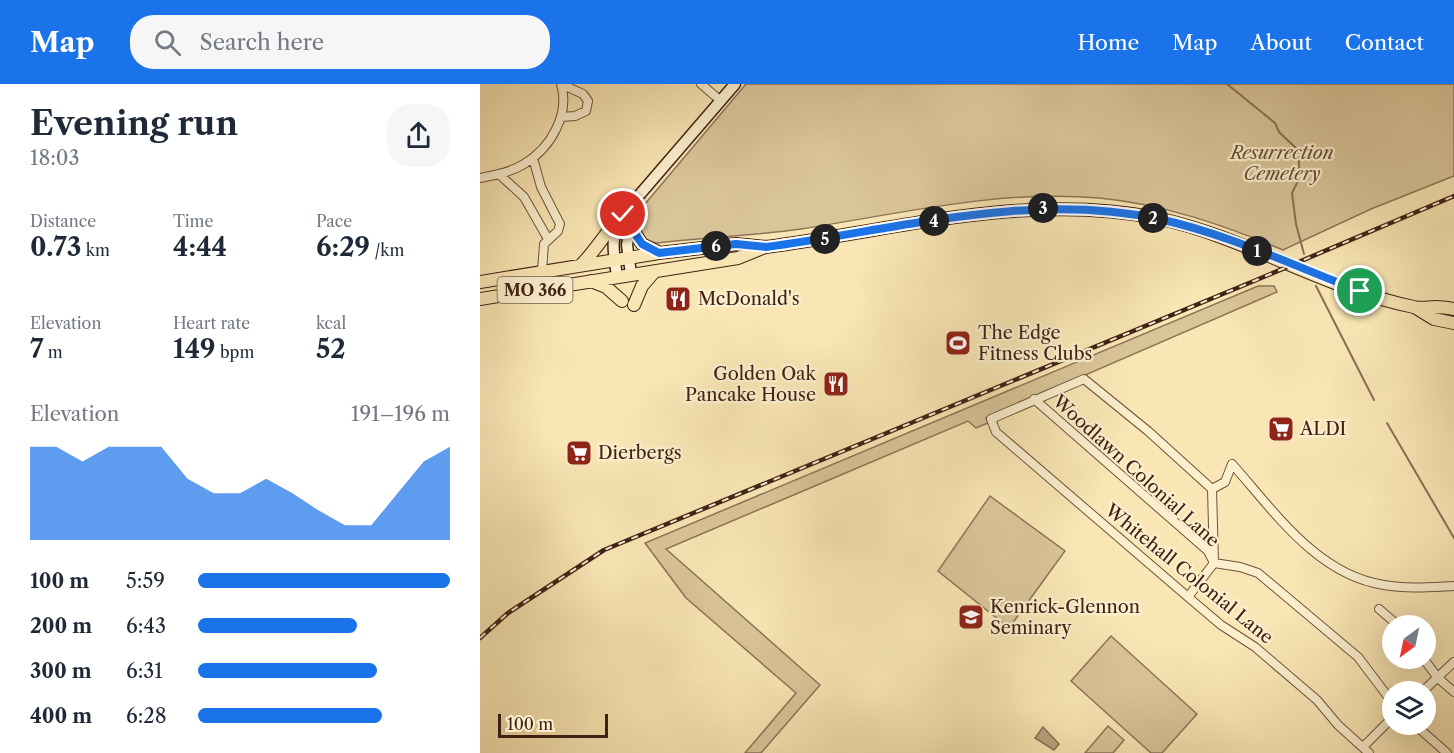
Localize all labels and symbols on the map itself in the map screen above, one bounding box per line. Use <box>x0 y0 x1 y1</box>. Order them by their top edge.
park label: Resurrection Cemetery <box>1228 142 1334 185</box>
pin <box>597 188 648 239</box>
pin: 3 <box>1028 193 1058 223</box>
pin: 2 <box>1138 203 1168 233</box>
pin: 4 <box>919 206 949 236</box>
pin: 5 <box>810 224 840 254</box>
pin: 6 <box>701 231 731 261</box>
pin: 1 <box>1242 236 1272 266</box>
pin <box>1334 265 1385 316</box>
road number: MO 366 <box>497 277 572 303</box>
restaurant icon: McDonald's <box>663 284 693 314</box>
place label: McDonald's <box>698 288 800 310</box>
place label: The Edge Fitness Clubs <box>978 322 1092 365</box>
sports icon: The Edge Fitness Clubs <box>943 328 973 358</box>
place label: Golden Oak Pancake House <box>685 363 818 406</box>
restaurant icon: Golden Oak Pancake House <box>821 369 851 399</box>
street label: Woodlawn Colonial Lane <box>1047 390 1224 552</box>
supermarket icon: ALDI <box>1266 414 1296 444</box>
place label: ALDI <box>1299 418 1346 440</box>
supermarket icon: Dierbergs <box>564 438 594 468</box>
place label: Dierbergs <box>598 442 682 464</box>
street label: Whitehall Colonial Lane <box>1100 499 1277 649</box>
place label: Kenrick-Glennon Seminary <box>990 596 1140 639</box>
school or university icon: Kenrick-Glennon Seminary <box>956 602 986 632</box>
north arrow <box>1382 615 1436 669</box>
scale bar <box>498 711 608 738</box>

